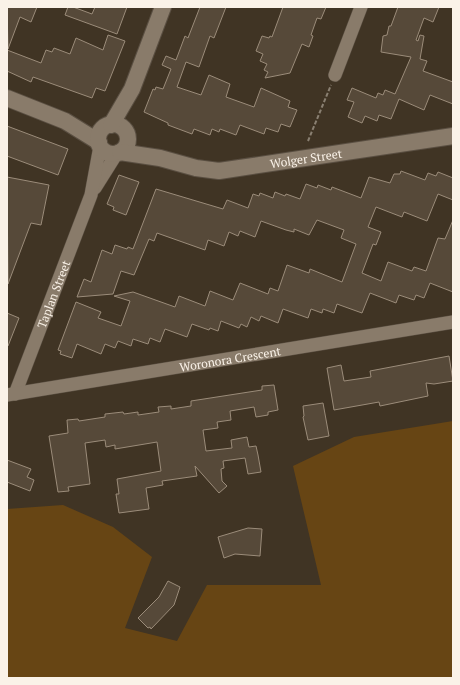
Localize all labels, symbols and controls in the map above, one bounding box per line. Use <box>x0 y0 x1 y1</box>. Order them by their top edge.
street label: Wolger Street <box>269 145 344 171</box>
street label: Taplan Street <box>33 257 73 330</box>
street label: Woronora Crescent <box>178 343 282 374</box>

